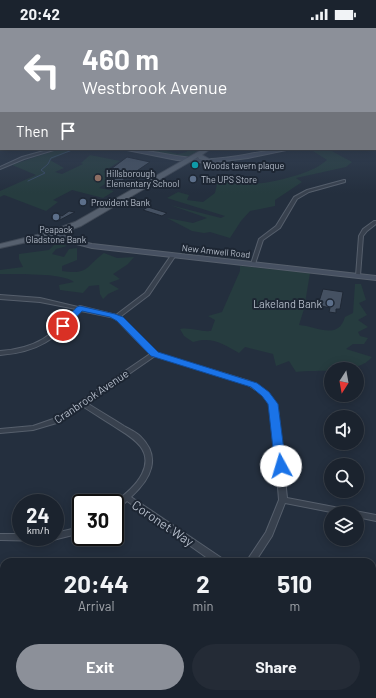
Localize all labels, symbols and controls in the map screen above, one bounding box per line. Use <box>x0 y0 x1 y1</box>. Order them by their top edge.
text: 20:42 <box>20 5 60 23</box>
text: 460 m <box>82 42 159 76</box>
icon: left <box>16 44 68 96</box>
text: Westbrook Avenue <box>82 76 227 98</box>
icon: arrive <box>57 120 79 142</box>
text: Then <box>16 122 49 140</box>
marker: Woods tavern plaque <box>190 160 200 170</box>
place label: Woods tavern plaque <box>203 160 284 171</box>
place label: Hillsborough Elementary School <box>106 168 179 189</box>
marker: Hillsborough Elementary School <box>93 173 103 183</box>
marker: The UPS Store <box>188 174 198 184</box>
place label: The UPS Store <box>201 174 257 185</box>
marker: Provident Bank <box>78 197 88 207</box>
place label: Provident Bank <box>91 197 151 208</box>
marker: Peapack Gladstone Bank <box>51 212 61 222</box>
place label: Peapack Gladstone Bank <box>26 224 87 245</box>
street label: New Amwell Road <box>181 242 251 260</box>
place label: Lakeland Bank <box>253 297 322 310</box>
marker: Lakeland Bank <box>325 298 335 308</box>
pin <box>46 309 80 343</box>
icon: arrive <box>52 315 74 337</box>
north arrow <box>324 362 364 402</box>
map controls <box>324 362 364 546</box>
street label: Cranbrook Avenue <box>51 366 131 426</box>
button: sound <box>324 410 364 450</box>
position arrow <box>260 445 302 487</box>
button: search <box>324 458 364 498</box>
speed limit sign: 30 <box>72 494 124 546</box>
street label: Coronet Way <box>129 496 197 550</box>
text: 24 <box>26 503 50 527</box>
button: layers <box>324 506 364 546</box>
text: km/h <box>27 524 49 536</box>
text: 20:44 <box>64 569 129 598</box>
text: 2 <box>196 569 210 598</box>
text: 510 <box>277 569 312 598</box>
text: Arrival <box>78 598 114 614</box>
text: min <box>192 598 214 614</box>
text: m <box>289 598 300 614</box>
button: Exit <box>16 644 184 690</box>
button: Share <box>192 644 360 690</box>

